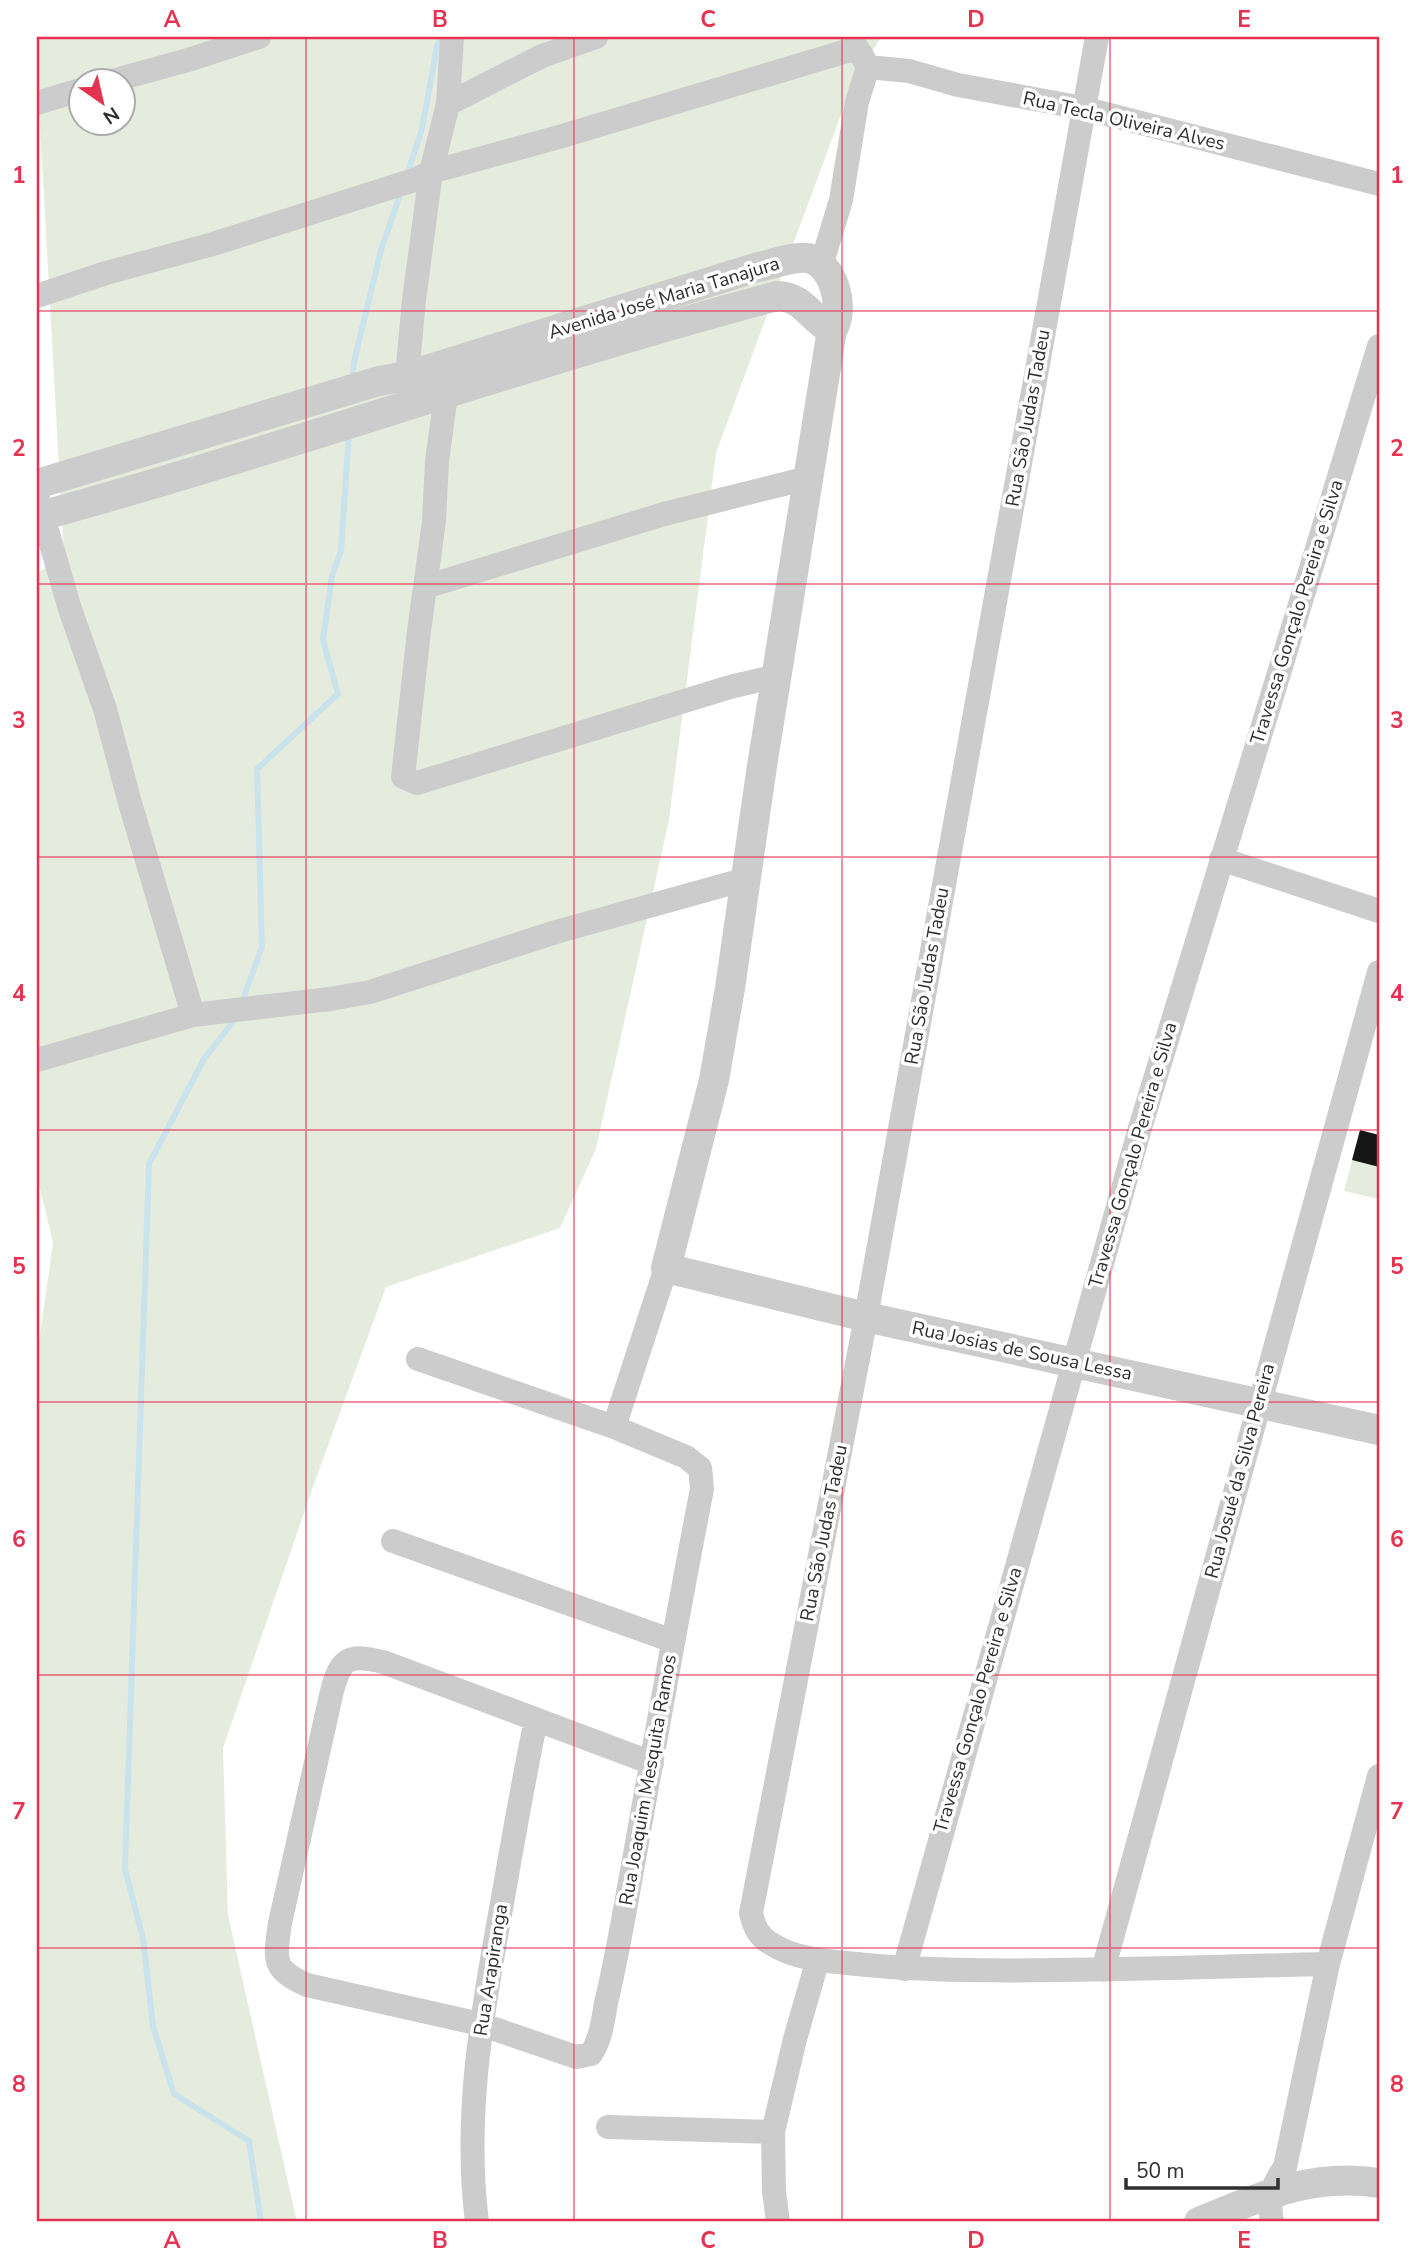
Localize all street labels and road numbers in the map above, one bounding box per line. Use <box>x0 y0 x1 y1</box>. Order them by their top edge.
street label: Rua Tecla Oliveira Alves <box>1021 85 1227 157</box>
street label: Avenida José Maria Tanajura <box>545 250 783 346</box>
street label: Rua São Judas Tadeu <box>1000 327 1056 509</box>
street label: Travessa Gonçalo Pereira e Silva <box>1244 477 1350 747</box>
street label: Rua São Judas Tadeu <box>899 885 955 1067</box>
street label: Travessa Gonçalo Pereira e Silva <box>1083 1019 1183 1291</box>
street label: Rua Josias de Sousa Lessa <box>910 1315 1134 1387</box>
street label: Rua Josué da Silva Pereira <box>1199 1361 1281 1581</box>
street label: Rua São Judas Tadeu <box>794 1442 854 1624</box>
street label: Travessa Gonçalo Pereira e Silva <box>928 1564 1028 1836</box>
street label: Rua Joaquim Mesquita Ramos <box>613 1652 683 1908</box>
street label: Rua Arapiranga <box>468 1902 514 2038</box>

